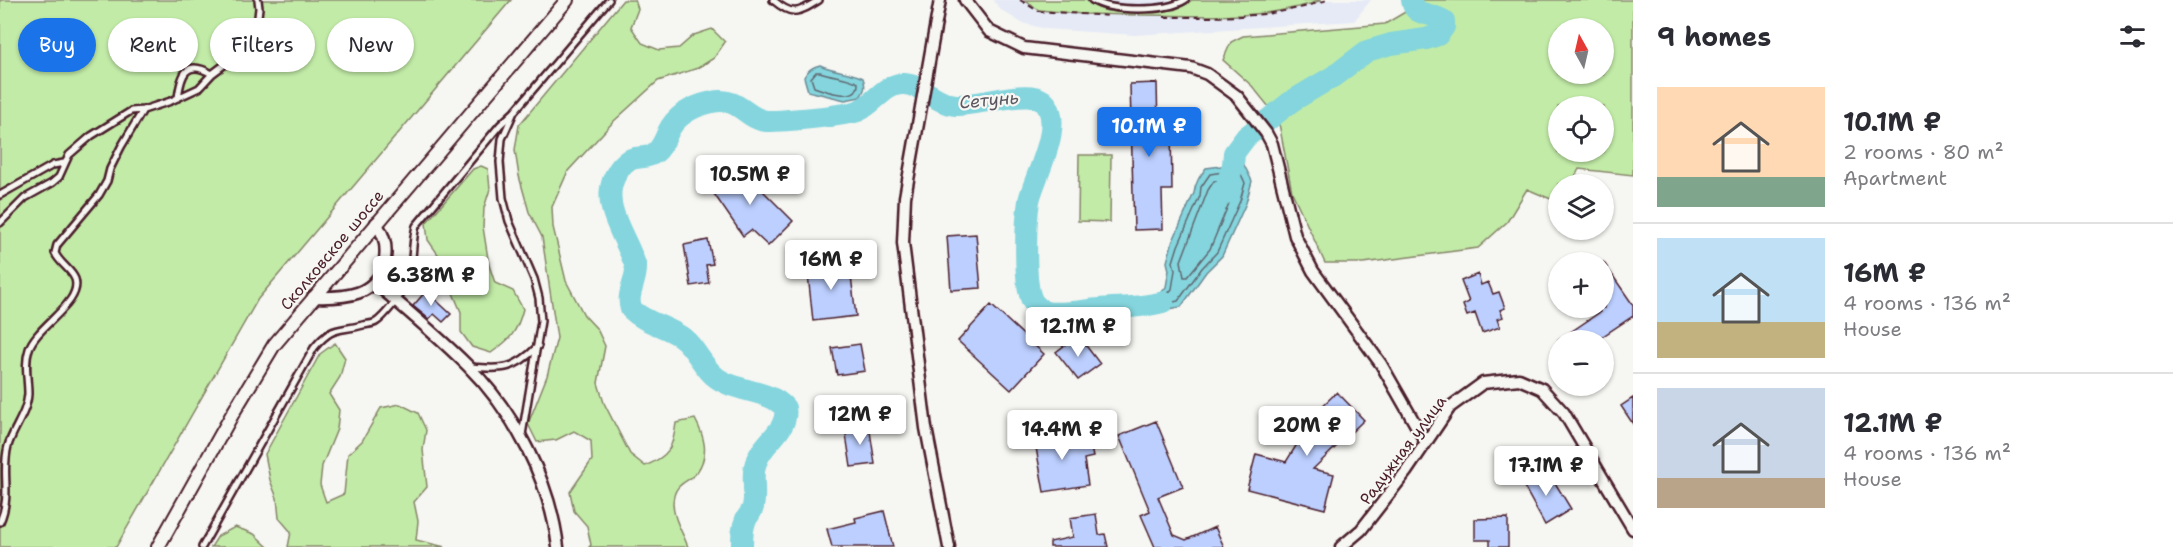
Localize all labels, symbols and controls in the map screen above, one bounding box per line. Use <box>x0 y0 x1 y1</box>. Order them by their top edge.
chip: Buy <box>18 18 96 72</box>
chip: Rent <box>108 18 198 72</box>
chip: Filters <box>210 18 315 72</box>
chip: New <box>327 18 414 72</box>
north arrow <box>1548 18 1614 84</box>
map controls <box>1548 18 1614 396</box>
text: 9 homes <box>1657 19 1771 54</box>
icon: filters <box>2116 20 2149 53</box>
water label: Сетунь <box>958 85 1020 115</box>
button: locate <box>1548 96 1614 162</box>
text: 10.1M ₽ <box>1843 104 1941 139</box>
pin: 10.1M ₽ <box>1094 107 1204 158</box>
icon: home <box>1705 111 1777 183</box>
text: 10.1M ₽ <box>1111 113 1187 139</box>
text: 2 rooms · 80 m² <box>1843 139 2004 165</box>
pin: 10.5M ₽ <box>695 155 805 206</box>
text: 10.5M ₽ <box>710 161 790 187</box>
text: Apartment <box>1843 165 1947 191</box>
button: layers <box>1548 174 1614 240</box>
street label: Сколковское шоссе <box>275 185 389 315</box>
pin: 16M ₽ <box>789 240 873 291</box>
text: 16M ₽ <box>799 246 863 272</box>
button: + <box>1548 252 1614 318</box>
text: 16M ₽ <box>1843 255 1926 290</box>
pin: 6.38M ₽ <box>376 256 486 307</box>
text: 6.38M ₽ <box>387 262 475 288</box>
icon: home <box>1705 262 1777 334</box>
text: 4 rooms · 136 m² <box>1843 290 2011 316</box>
pin: 12.1M ₽ <box>1023 307 1133 358</box>
text: 12.1M ₽ <box>1040 313 1116 339</box>
text: House <box>1843 316 1902 342</box>
button: − <box>1548 330 1614 396</box>
street label: Радужная улица <box>1355 391 1451 509</box>
pin: 12M ₽ <box>818 395 902 446</box>
text: 12M ₽ <box>828 401 892 427</box>
text: 12.1M ₽ <box>1843 405 1943 440</box>
pin: 20M ₽ <box>1265 406 1349 457</box>
pin: 14.4M ₽ <box>1007 410 1117 461</box>
text: 20M ₽ <box>1272 412 1342 438</box>
icon: home <box>1705 412 1777 484</box>
text: 14.4M ₽ <box>1021 416 1103 442</box>
text: 4 rooms · 136 m² <box>1843 440 2011 466</box>
pin: 17.1M ₽ <box>1491 446 1601 497</box>
text: 17.1M ₽ <box>1508 452 1584 478</box>
text: House <box>1843 466 1902 492</box>

